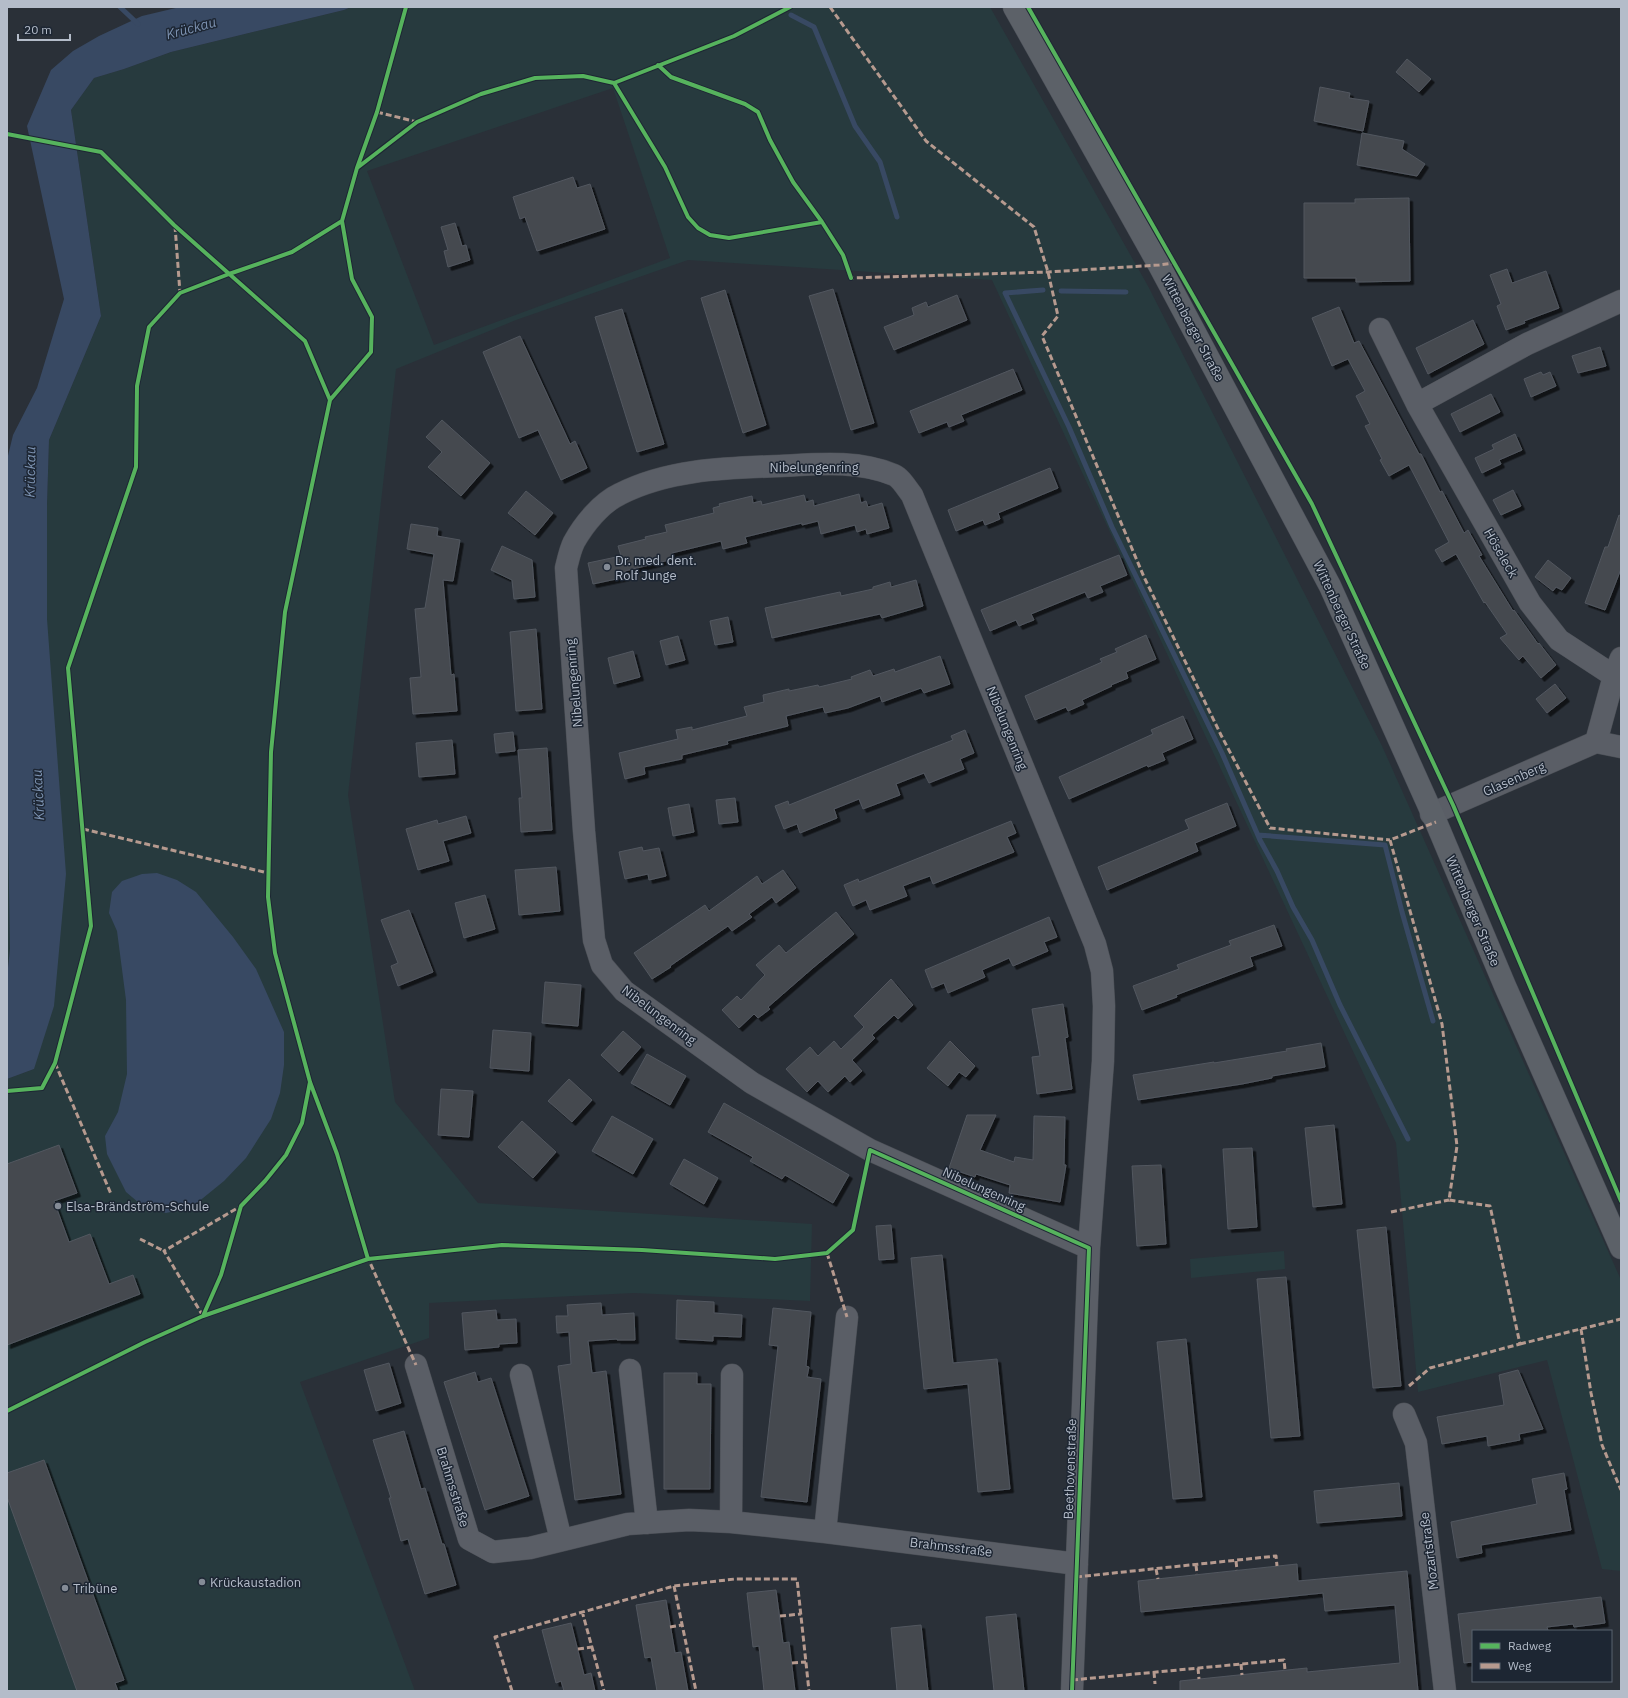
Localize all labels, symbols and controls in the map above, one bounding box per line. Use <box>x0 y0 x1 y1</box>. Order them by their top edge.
water label: Krückau <box>164 13 218 43</box>
scale bar <box>18 16 70 42</box>
text: 20 m <box>24 22 52 37</box>
street label: Wittenberger Straße <box>1158 272 1228 384</box>
water label: Krückau <box>21 446 39 498</box>
street label: Nibelungenring <box>770 459 859 476</box>
street label: Höseleck <box>1480 525 1522 581</box>
place label: Dr. med. dent. Rolf Junge <box>615 552 697 584</box>
street label: Wittenberger Straße <box>1309 558 1375 672</box>
marker: Dr. med. dent. Rolf Junge <box>602 562 612 572</box>
street label: Nibelungenring <box>562 638 586 728</box>
street label: Nibelungenring <box>982 684 1032 773</box>
street label: Glasenberg <box>1480 758 1548 800</box>
water label: Krückau <box>28 769 48 821</box>
street label: Wittenberger Straße <box>1442 853 1504 969</box>
street label: Nibelungenring <box>618 981 700 1049</box>
street label: Nibelungenring <box>940 1163 1028 1215</box>
place label: Elsa-Brändström-Schule <box>66 1198 209 1215</box>
marker: Elsa-Brändström-Schule <box>53 1201 63 1211</box>
street label: Beethovenstraße <box>1060 1418 1080 1520</box>
street label: Brahmsstraße <box>433 1445 473 1529</box>
street label: Mozartstraße <box>1416 1511 1442 1591</box>
street label: Brahmsstraße <box>909 1534 993 1560</box>
place label: Krückaustadion <box>210 1574 301 1591</box>
marker: Krückaustadion <box>197 1577 207 1587</box>
place label: Tribüne <box>73 1580 117 1597</box>
marker: Tribüne <box>60 1583 70 1593</box>
legend <box>1472 1630 1612 1682</box>
text: Radweg <box>1508 1638 1552 1653</box>
text: Weg <box>1508 1658 1532 1673</box>

